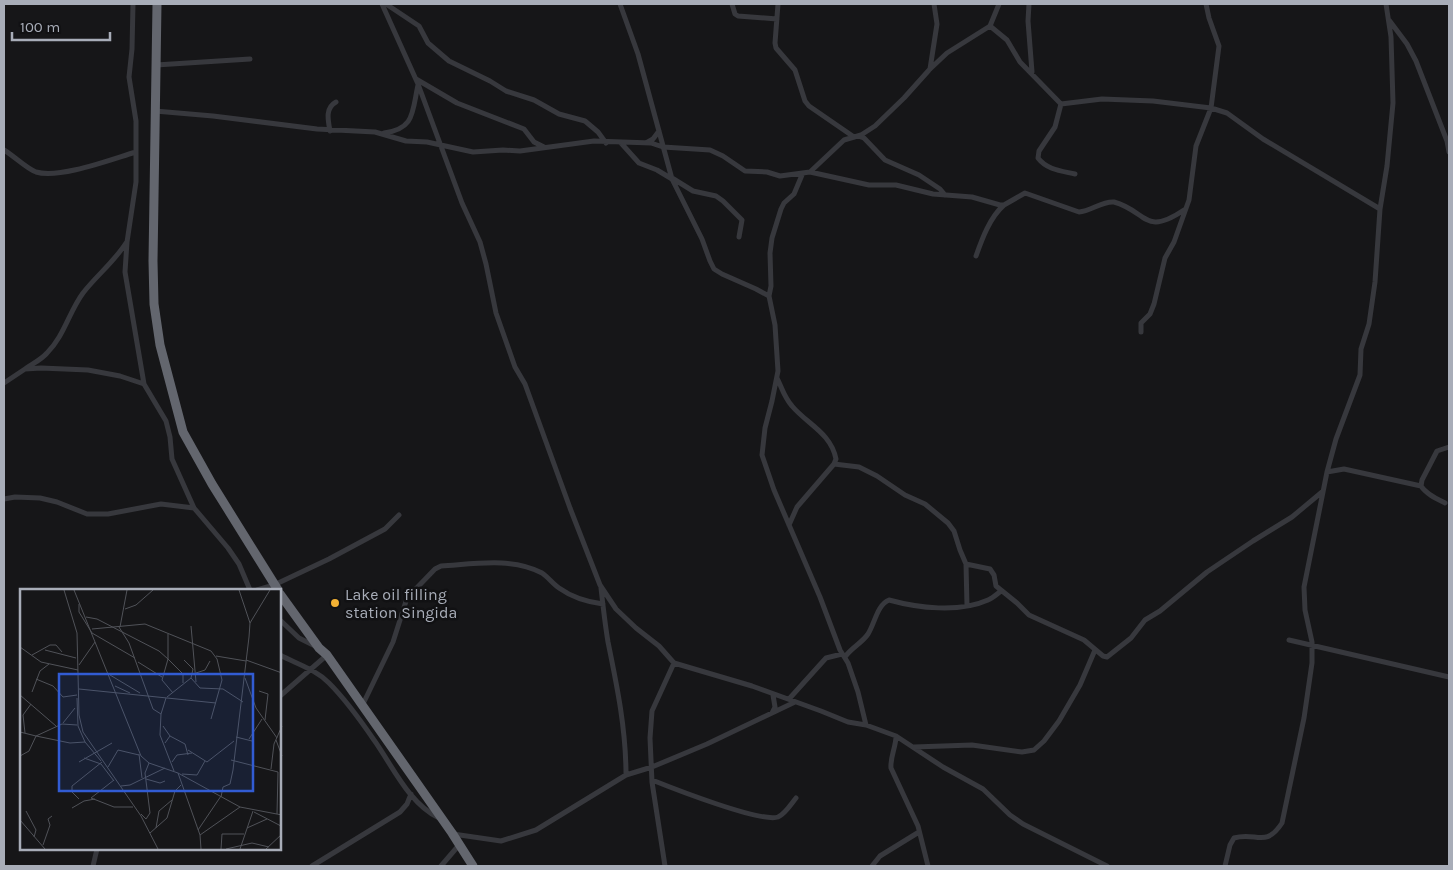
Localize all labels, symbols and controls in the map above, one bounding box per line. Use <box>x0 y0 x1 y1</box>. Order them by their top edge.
scale bar <box>12 10 110 42</box>
text: 100 m <box>20 18 60 36</box>
place label: Lake oil filling station Singida <box>345 585 457 622</box>
inset map <box>20 589 281 850</box>
marker: Lake oil filling station Singida <box>329 597 341 609</box>

